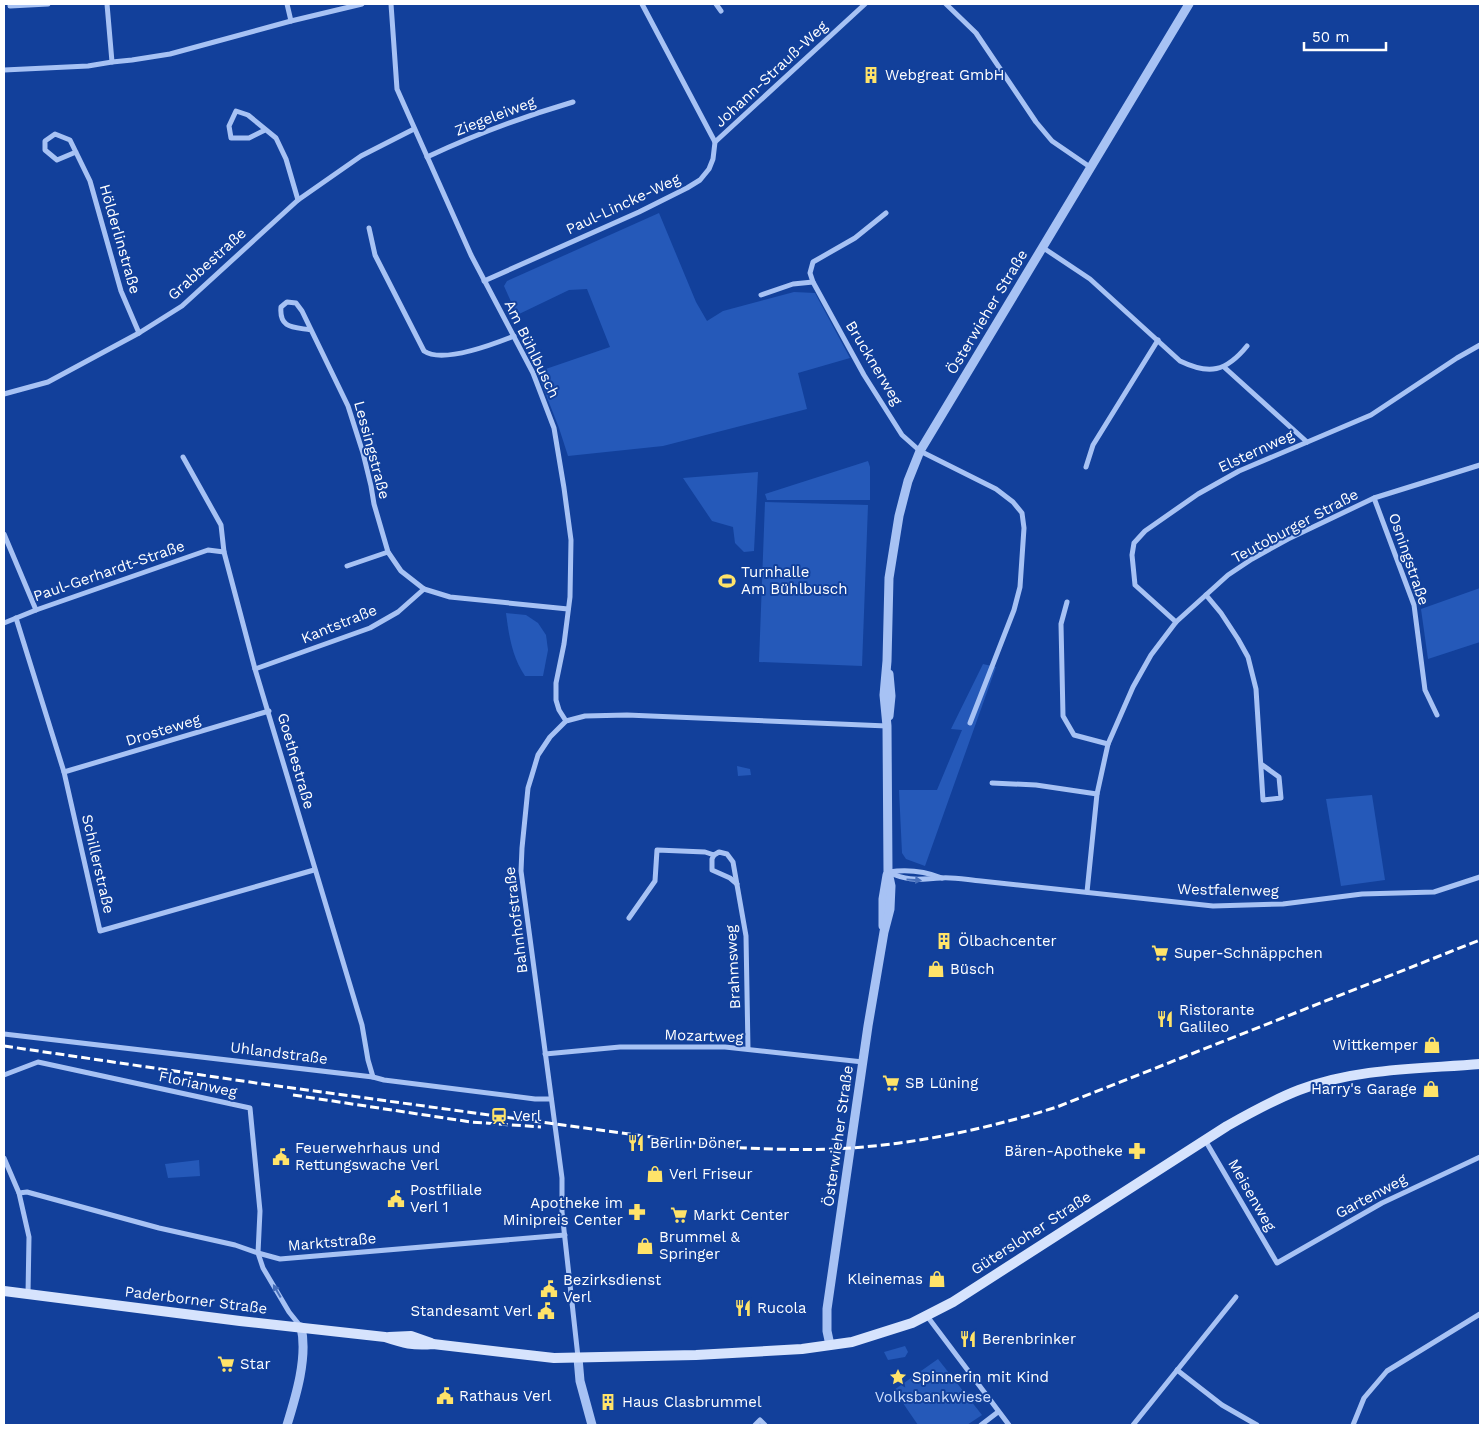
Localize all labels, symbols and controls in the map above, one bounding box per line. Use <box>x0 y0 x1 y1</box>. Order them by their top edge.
street label: Johann-Strauß-Weg <box>711 17 831 131</box>
scale bar <box>1304 20 1386 52</box>
text: 50 m <box>1312 28 1349 46</box>
building icon: Webgreat GmbH <box>861 65 881 85</box>
place label: Webgreat GmbH <box>885 66 1005 84</box>
street label: Ziegeleiweg <box>452 92 538 140</box>
street label: Paul-Lincke-Weg <box>563 170 683 238</box>
street label: Hölderlinstraße <box>96 182 144 296</box>
street label: Grabbestraße <box>164 224 250 304</box>
street label: Österwieher Straße <box>943 246 1031 378</box>
street label: Am Bühlbusch <box>501 297 563 401</box>
street label: Brucknerweg <box>842 318 906 408</box>
street label: Lessingstraße <box>350 399 394 501</box>
street label: Elsternweg <box>1215 426 1297 476</box>
street label: Teutoburger Straße <box>1229 485 1361 567</box>
street label: Osningstraße <box>1385 511 1433 607</box>
street label: Paul-Gerhardt-Straße <box>31 537 187 605</box>
place label: Turnhalle Am Bühlbusch <box>741 563 848 598</box>
sports icon: Turnhalle Am Bühlbusch <box>717 571 737 591</box>
street label: Kantstraße <box>298 601 380 647</box>
street label: Drosteweg <box>123 710 203 750</box>
street label: Goethestraße <box>274 711 318 811</box>
street label: Schillerstraße <box>78 813 118 915</box>
street label: Bahnhofstraße <box>501 866 531 974</box>
one-way arrow <box>907 876 923 884</box>
street label: Westfalenweg <box>1177 880 1279 900</box>
street label: Brahmsweg <box>722 924 744 1009</box>
building icon: Ölbachcenter <box>934 931 954 951</box>
place label: Ölbachcenter <box>958 932 1057 950</box>
supermarket icon: Super-Schnäppchen <box>1150 943 1170 963</box>
place label: Super-Schnäppchen <box>1174 944 1323 962</box>
shop icon: Büsch <box>926 959 946 979</box>
place label: Büsch <box>950 960 995 978</box>
place label: Ristorante Galileo <box>1179 1001 1255 1036</box>
restaurant icon: Ristorante Galileo <box>1155 1009 1175 1029</box>
street label: Mozartweg <box>664 1026 744 1046</box>
shop icon: Wittkemper <box>1422 1035 1442 1055</box>
place label: Wittkemper <box>1333 1036 1418 1054</box>
street label: Uhlandstraße <box>229 1038 329 1068</box>
street label: Österwieher Straße <box>819 1064 857 1208</box>
street label: Florianweg <box>157 1067 239 1101</box>
supermarket icon: SB Lüning <box>881 1073 901 1093</box>
place label: SB Lüning <box>905 1074 978 1092</box>
shop icon: Harry's Garage <box>1421 1079 1441 1099</box>
place label: Harry's Garage <box>1311 1080 1417 1098</box>
station icon: Verl <box>489 1106 509 1126</box>
place label: Verl <box>513 1107 542 1125</box>
restaurant icon: Berlin Döner <box>626 1133 646 1153</box>
place label: Berlin Döner <box>650 1134 741 1152</box>
place label: Feuerwehrhaus und Rettungswache Verl <box>295 1139 440 1174</box>
pharmacy icon: Bären-Apotheke <box>1127 1141 1147 1161</box>
place label: Bären-Apotheke <box>1004 1142 1123 1160</box>
public building icon: Feuerwehrhaus und Rettungswache Verl <box>271 1147 291 1167</box>
street label: Meisenweg <box>1224 1156 1280 1234</box>
shop icon: Verl Friseur <box>645 1164 665 1184</box>
place label: Verl Friseur <box>669 1165 753 1183</box>
street label: Gartenweg <box>1332 1170 1410 1222</box>
place label: Postfiliale Verl 1 <box>410 1181 482 1216</box>
street label: Gütersloher Straße <box>968 1187 1094 1279</box>
public building icon: Postfiliale Verl 1 <box>386 1189 406 1209</box>
place label: Apotheke im Minipreis Center <box>503 1194 623 1229</box>
pharmacy icon: Apotheke im Minipreis Center <box>627 1202 647 1222</box>
supermarket icon: Markt Center <box>669 1205 689 1225</box>
place label: Markt Center <box>693 1206 789 1224</box>
place label: Brummel & Springer <box>659 1228 741 1263</box>
street label: Marktstraße <box>287 1229 377 1255</box>
shop icon: Brummel & Springer <box>635 1236 655 1256</box>
shop icon: Kleinemas <box>927 1269 947 1289</box>
place label: Kleinemas <box>847 1270 923 1288</box>
place label: Bezirksdienst Verl <box>563 1271 662 1306</box>
public building icon: Bezirksdienst Verl <box>539 1279 559 1299</box>
street label: Paderborner Straße <box>124 1282 268 1318</box>
one-way arrow <box>273 1284 281 1299</box>
restaurant icon: Rucola <box>733 1298 753 1318</box>
place label: Rucola <box>757 1299 807 1317</box>
public building icon: Standesamt Verl <box>536 1301 556 1321</box>
place label: Standesamt Verl <box>410 1302 532 1320</box>
restaurant icon: Berenbrinker <box>958 1329 978 1349</box>
place label: Berenbrinker <box>982 1330 1076 1348</box>
supermarket icon: Star <box>216 1354 236 1374</box>
place label: Star <box>240 1355 271 1373</box>
place icon: Spinnerin mit Kind <box>888 1367 908 1387</box>
place label: Spinnerin mit Kind <box>912 1368 1049 1386</box>
public building icon: Rathaus Verl <box>435 1386 455 1406</box>
place label: Rathaus Verl <box>459 1387 552 1405</box>
park label: Volksbankwiese <box>875 1388 991 1406</box>
building icon: Haus Clasbrummel <box>598 1392 618 1412</box>
place label: Haus Clasbrummel <box>622 1393 762 1411</box>

